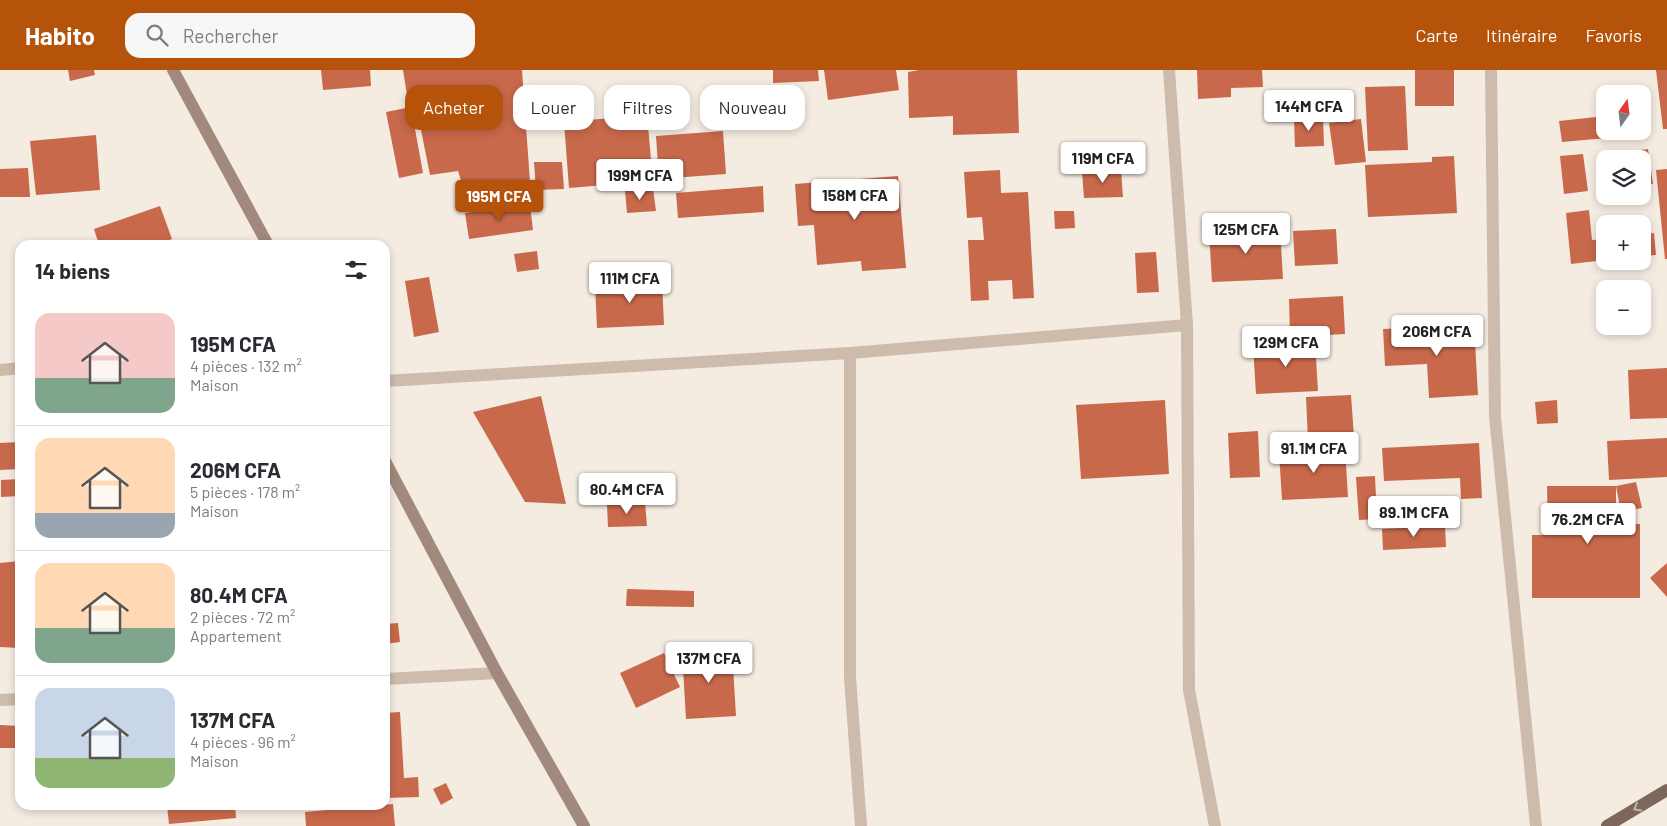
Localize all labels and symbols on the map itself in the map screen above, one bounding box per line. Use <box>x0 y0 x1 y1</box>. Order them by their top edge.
north arrow <box>1596 85 1651 140</box>
pin: 144M CFA <box>1257 90 1361 132</box>
pin: 119M CFA <box>1051 142 1155 184</box>
pin: 199M CFA <box>588 158 692 201</box>
pin: 158M CFA <box>803 178 907 221</box>
pin: 195M CFA <box>447 180 551 222</box>
pin: 125M CFA <box>1194 212 1298 255</box>
pin: 111M CFA <box>578 262 682 304</box>
pin: 206M CFA <box>1385 314 1489 357</box>
pin: 129M CFA <box>1234 326 1338 368</box>
pin: 91.1M CFA <box>1257 432 1371 474</box>
pin: 80.4M CFA <box>570 472 684 515</box>
pin: 89.1M CFA <box>1357 496 1471 538</box>
pin: 76.2M CFA <box>1531 502 1645 545</box>
pin: 137M CFA <box>657 642 761 684</box>
one-way arrow <box>1634 802 1643 812</box>

